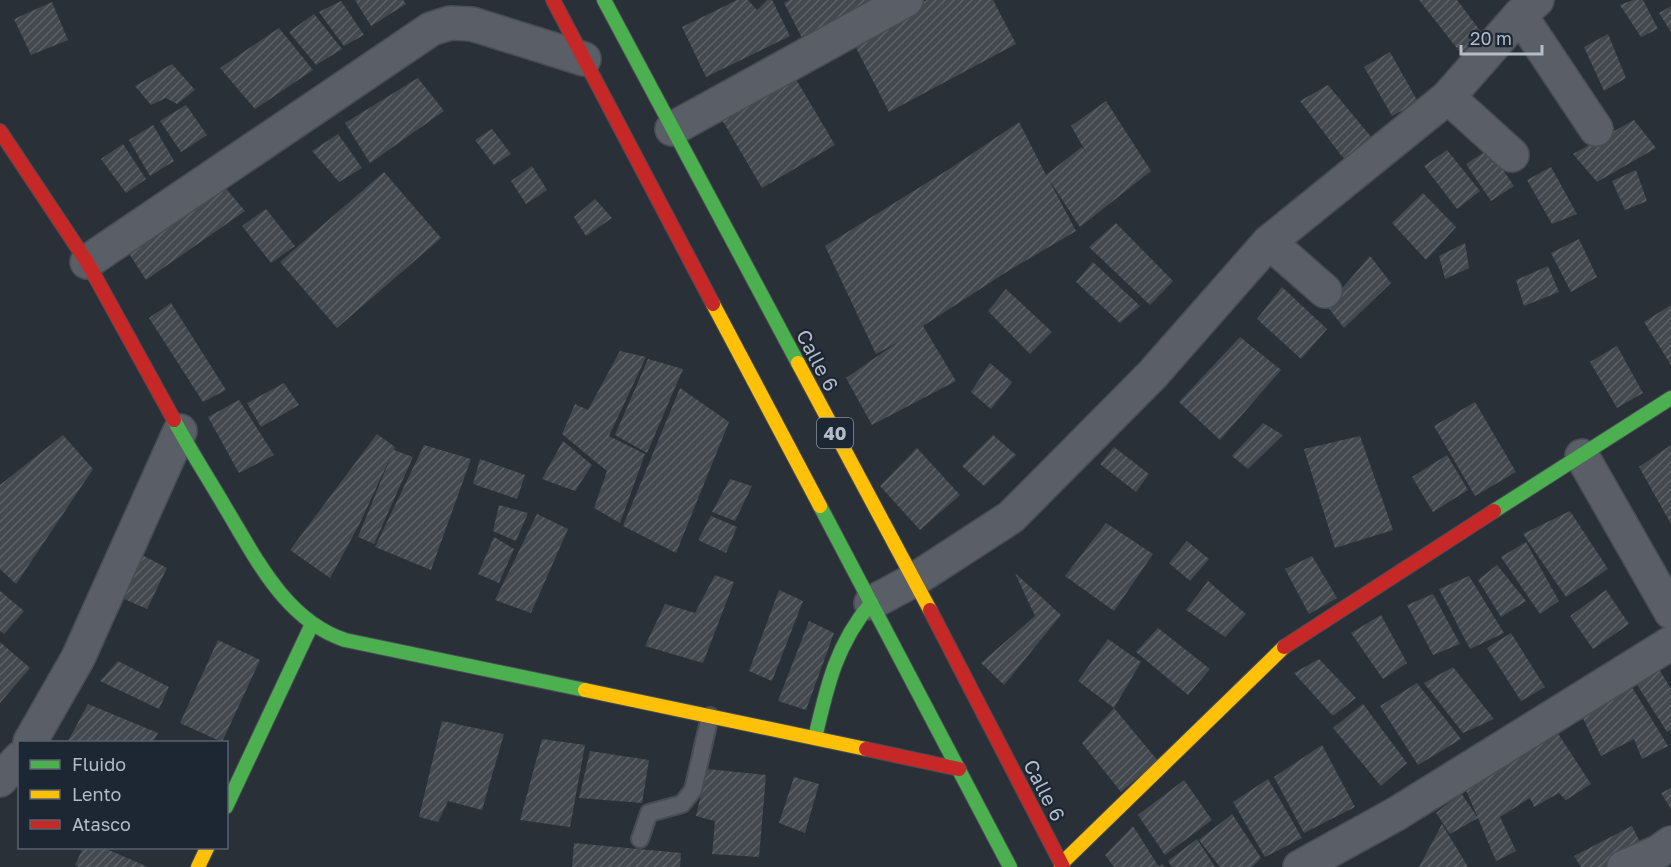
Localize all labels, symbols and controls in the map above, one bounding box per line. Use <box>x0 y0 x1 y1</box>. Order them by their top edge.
scale bar <box>1461 18 1542 56</box>
text: 20 m <box>1470 27 1512 49</box>
street label: Calle 6 <box>792 325 844 395</box>
road number: 40 <box>817 418 853 448</box>
legend <box>18 741 228 849</box>
text: Fluido <box>72 753 126 775</box>
street label: Calle 6 <box>1019 755 1071 825</box>
text: Lento <box>72 783 121 805</box>
text: Atasco <box>72 813 131 835</box>

